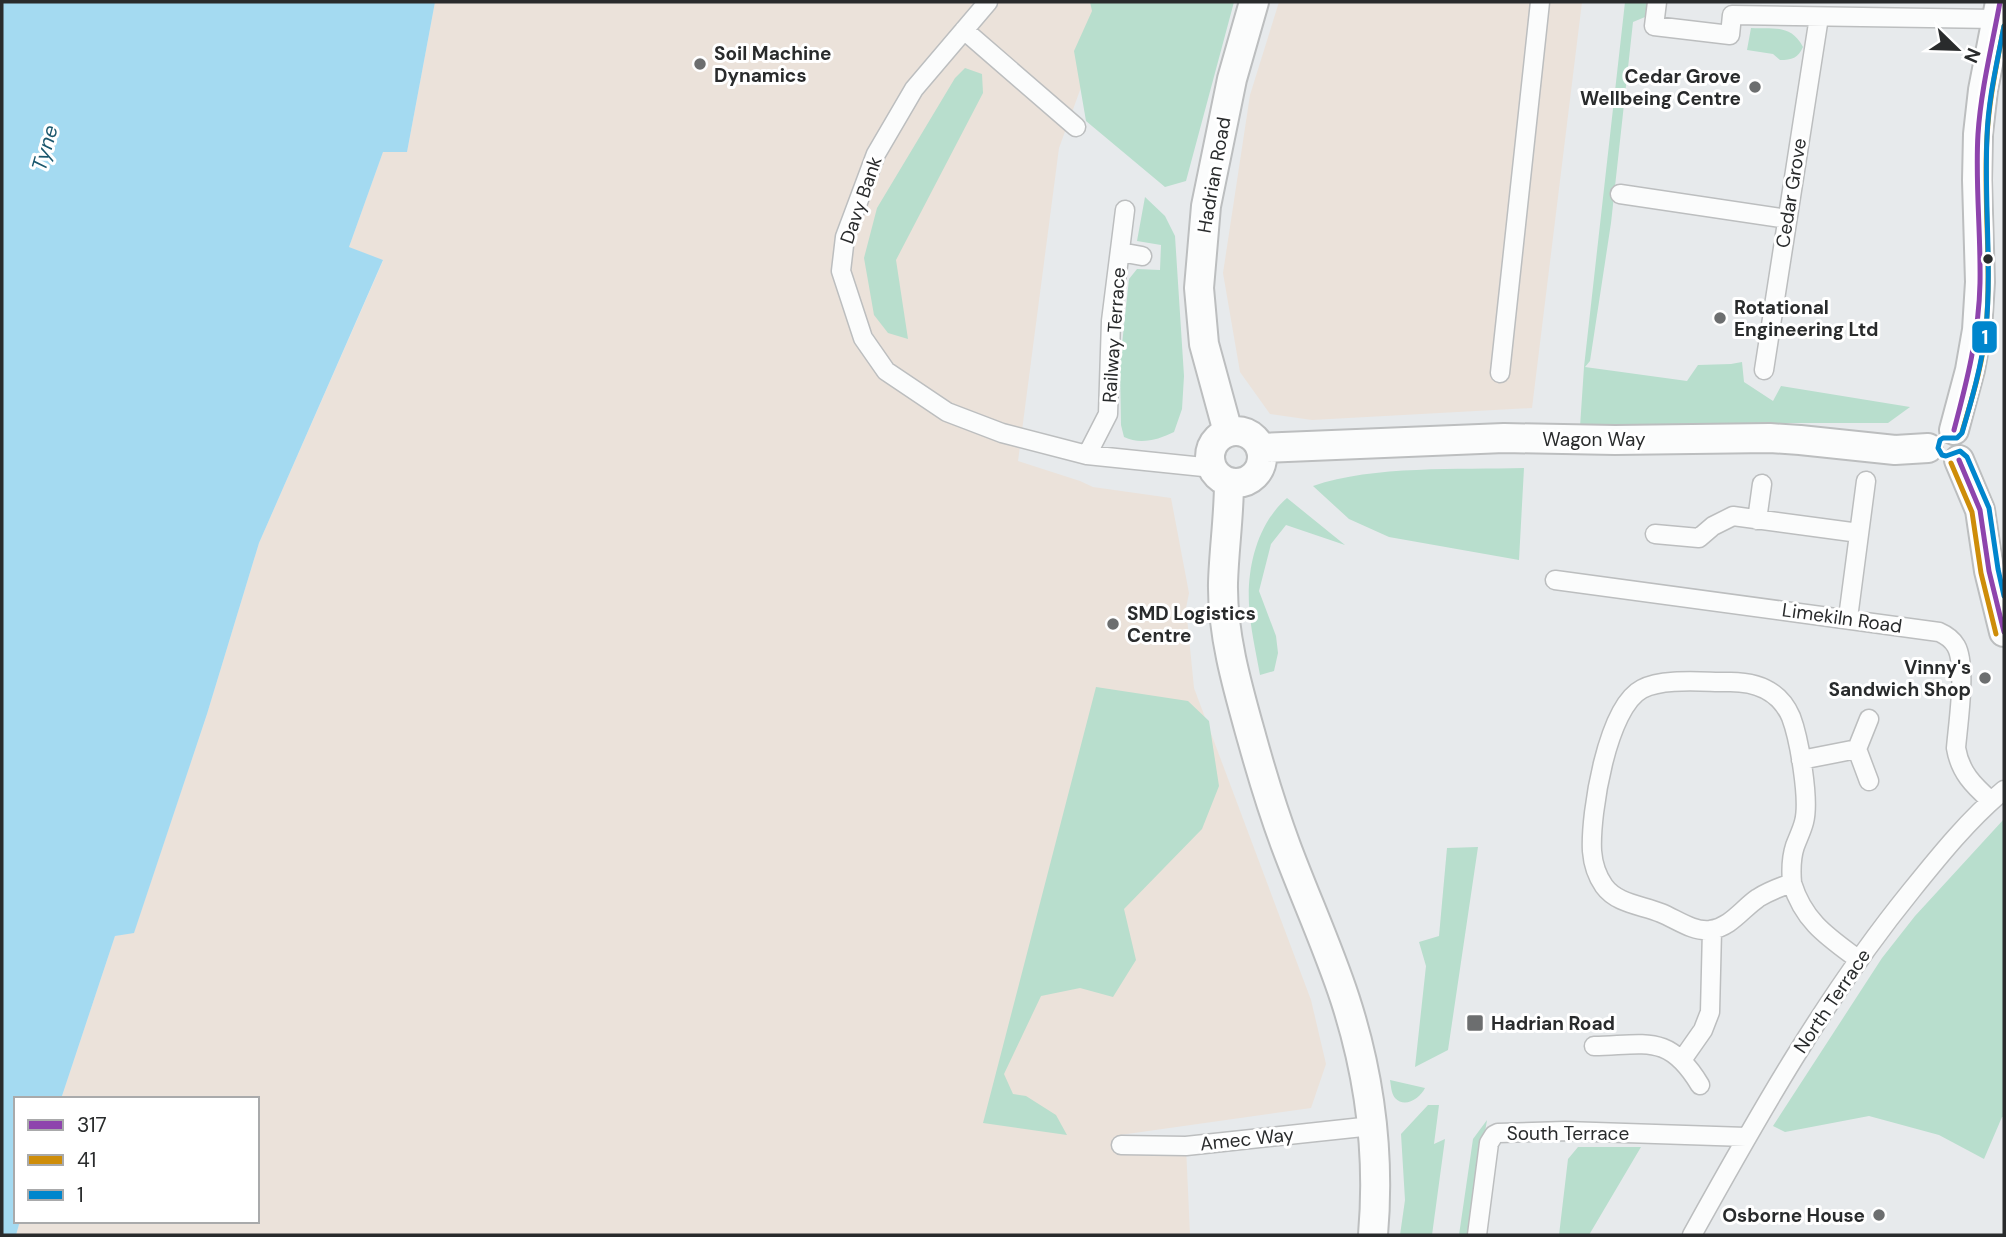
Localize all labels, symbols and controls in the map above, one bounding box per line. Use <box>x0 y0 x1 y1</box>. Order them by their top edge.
north arrow <box>1922 14 1992 84</box>
place label: Soil Machine Dynamics <box>714 41 831 88</box>
text: N <box>1958 44 1986 67</box>
marker: Soil Machine Dynamics <box>692 56 708 72</box>
place label: Cedar Grove Wellbeing Centre <box>1580 64 1741 111</box>
marker: Cedar Grove Wellbeing Centre <box>1747 79 1763 95</box>
street label: Hadrian Road <box>1192 115 1236 235</box>
water label: Tyne <box>25 122 65 174</box>
street label: Cedar Grove <box>1770 136 1812 250</box>
street label: Davy Bank <box>834 153 888 247</box>
unlabelled marker <box>1981 252 1995 266</box>
street label: Railway Terrace <box>1097 266 1131 404</box>
place label: Rotational Engineering Ltd <box>1734 295 1879 342</box>
marker: Rotational Engineering Ltd <box>1712 310 1728 326</box>
line badge: 1 <box>1971 320 1998 354</box>
text: 1 <box>1982 325 1988 350</box>
street label: Wagon Way <box>1542 427 1646 452</box>
street label: Limekiln Road <box>1780 597 1904 639</box>
place label: SMD Logistics Centre <box>1127 601 1256 648</box>
marker: SMD Logistics Centre <box>1105 616 1121 632</box>
place label: Vinny's Sandwich Shop <box>1828 655 1971 702</box>
marker: Vinny's Sandwich Shop <box>1977 670 1993 686</box>
street label: North Terrace <box>1788 944 1876 1058</box>
place label: Hadrian Road <box>1491 1011 1615 1036</box>
marker: Hadrian Road <box>1465 1013 1485 1033</box>
legend <box>14 1097 259 1223</box>
text: 317 <box>77 1111 107 1139</box>
street label: South Terrace <box>1507 1121 1629 1146</box>
street label: Amec Way <box>1199 1122 1296 1156</box>
text: 41 <box>77 1146 96 1174</box>
text: 1 <box>77 1181 84 1209</box>
place label: Osborne House <box>1722 1203 1865 1228</box>
marker: Osborne House <box>1871 1207 1887 1223</box>

